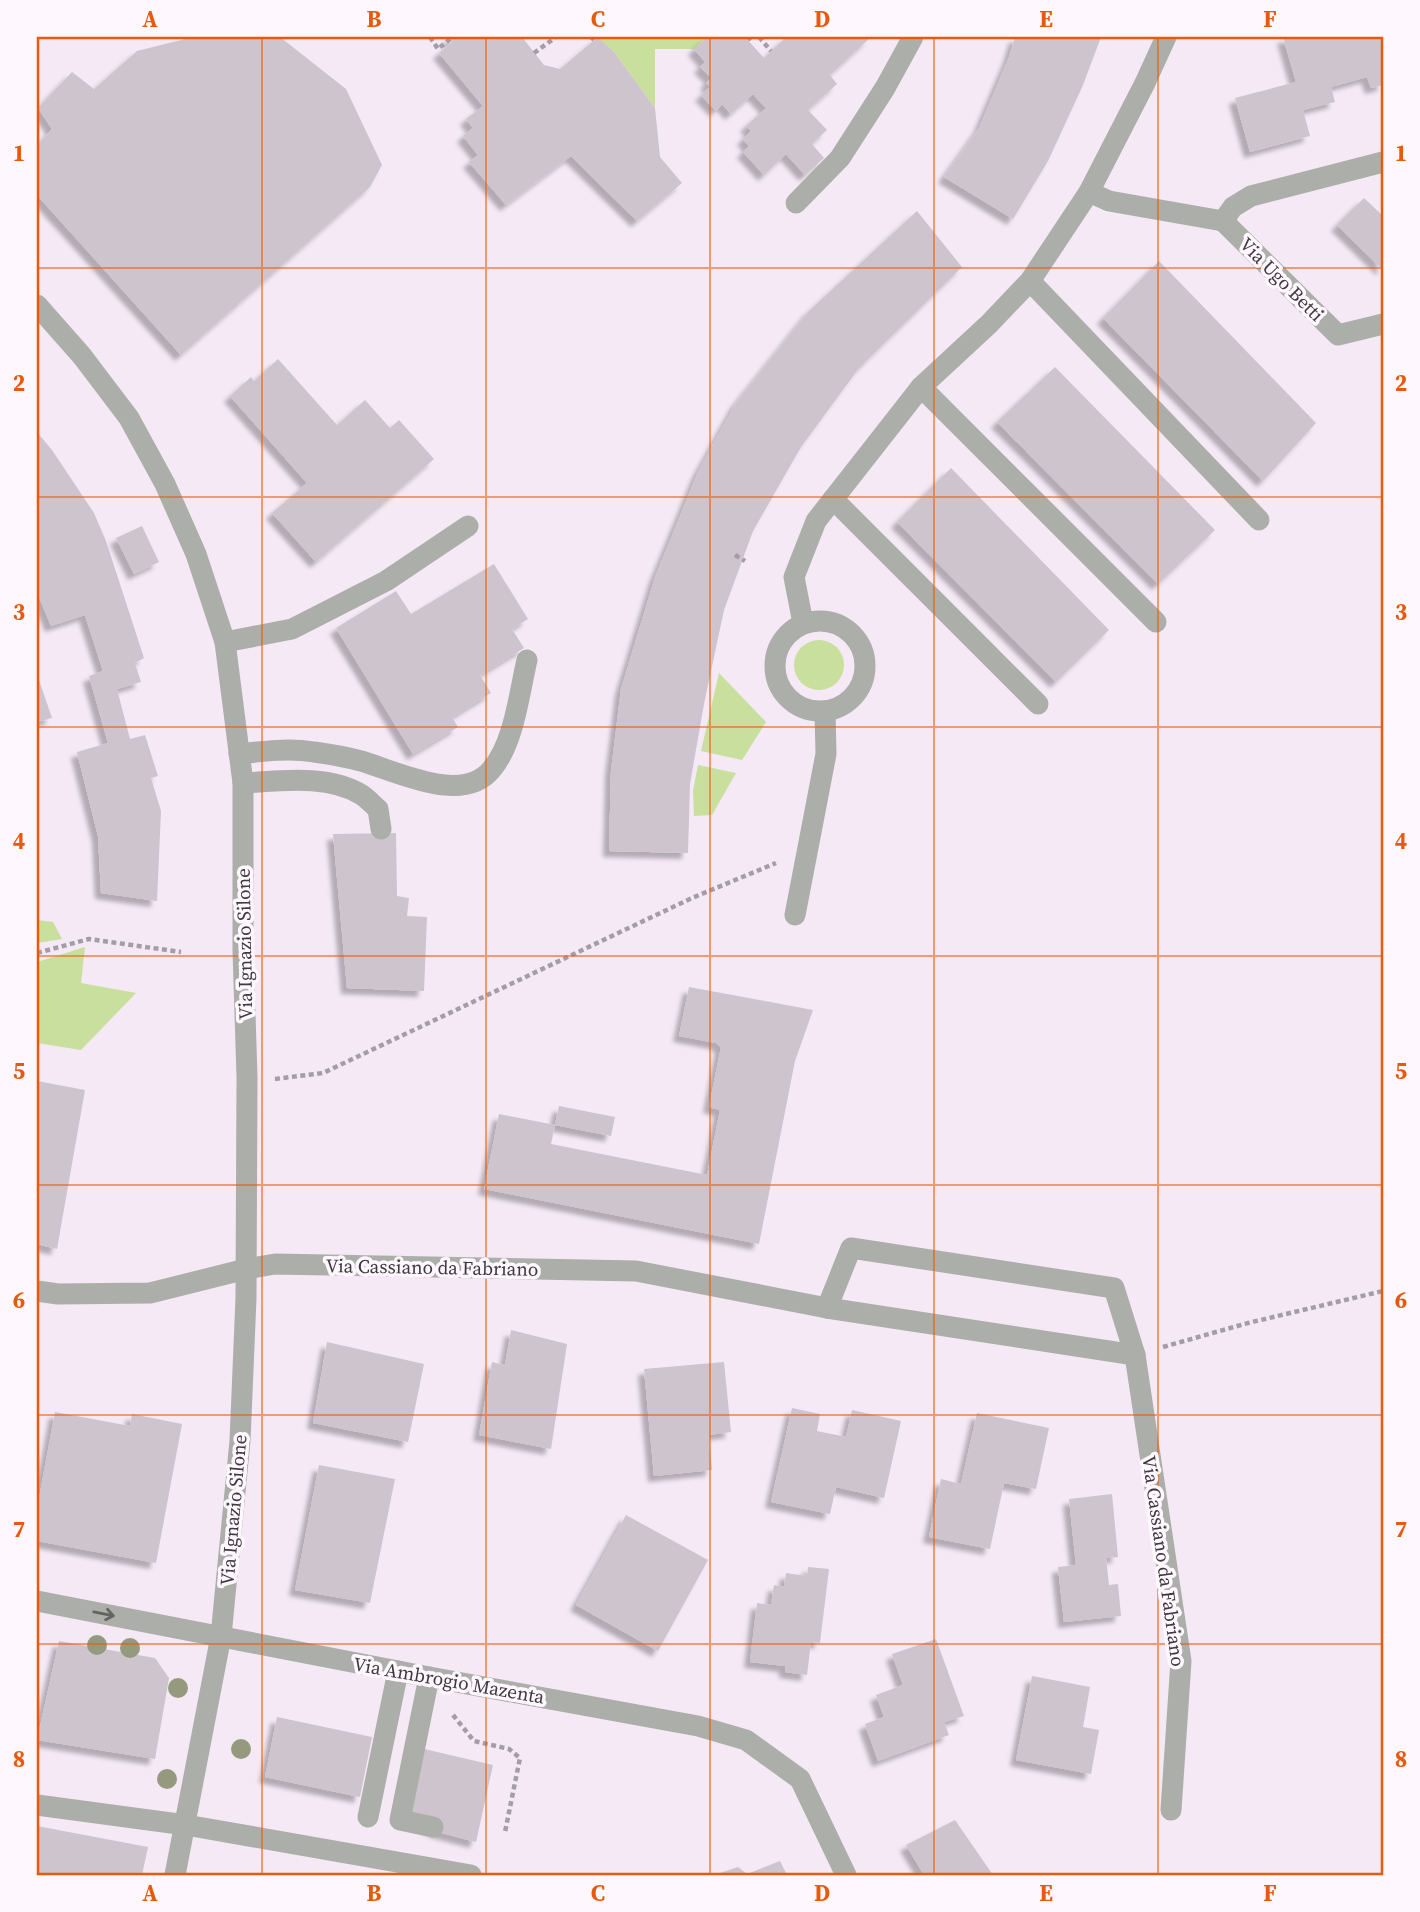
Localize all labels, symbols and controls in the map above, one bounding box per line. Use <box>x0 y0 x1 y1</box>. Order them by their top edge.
text: A <box>142 3 158 35</box>
text: B <box>367 3 382 35</box>
text: C <box>591 3 605 35</box>
text: D <box>814 3 830 35</box>
text: E <box>1039 3 1053 35</box>
text: F <box>1263 3 1277 35</box>
text: 1 <box>13 137 25 169</box>
text: 1 <box>1395 137 1407 169</box>
street label: Via Ugo Betti <box>1234 231 1330 327</box>
text: 2 <box>13 367 25 399</box>
text: 2 <box>1395 367 1407 399</box>
text: 3 <box>13 596 25 628</box>
text: 3 <box>1395 596 1407 628</box>
text: 4 <box>13 825 25 857</box>
text: 4 <box>1395 825 1407 857</box>
street label: Via Ignazio Silone <box>230 868 258 1020</box>
text: 5 <box>13 1055 25 1087</box>
text: 5 <box>1395 1055 1407 1087</box>
street label: Via Cassiano da Fabriano <box>326 1252 538 1282</box>
text: 6 <box>13 1284 25 1316</box>
text: 6 <box>1395 1284 1407 1316</box>
street label: Via Ignazio Silone <box>213 1433 253 1587</box>
street label: Via Cassiano da Fabriano <box>1136 1454 1192 1668</box>
text: 7 <box>13 1513 25 1545</box>
text: 7 <box>1395 1513 1407 1545</box>
one-way arrow <box>92 1607 115 1621</box>
street label: Via Ambrogio Mazenta <box>352 1650 547 1710</box>
text: 8 <box>13 1743 25 1775</box>
text: 8 <box>1395 1743 1407 1775</box>
text: A <box>142 1877 158 1909</box>
text: B <box>367 1877 382 1909</box>
text: C <box>591 1877 605 1909</box>
text: D <box>814 1877 830 1909</box>
text: E <box>1039 1877 1053 1909</box>
text: F <box>1263 1877 1277 1909</box>

